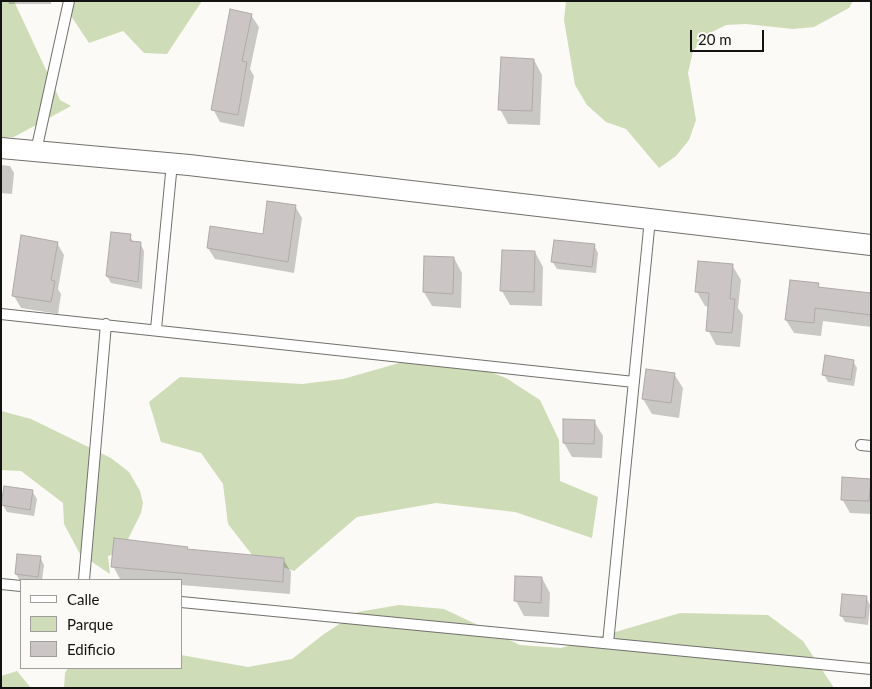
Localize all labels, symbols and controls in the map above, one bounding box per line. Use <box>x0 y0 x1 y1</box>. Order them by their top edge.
scale bar <box>692 20 766 52</box>
text: 20 m <box>698 30 732 48</box>
legend <box>20 579 182 669</box>
text: Calle <box>67 590 99 608</box>
text: Parque <box>67 615 113 633</box>
text: Edificio <box>67 640 115 658</box>

